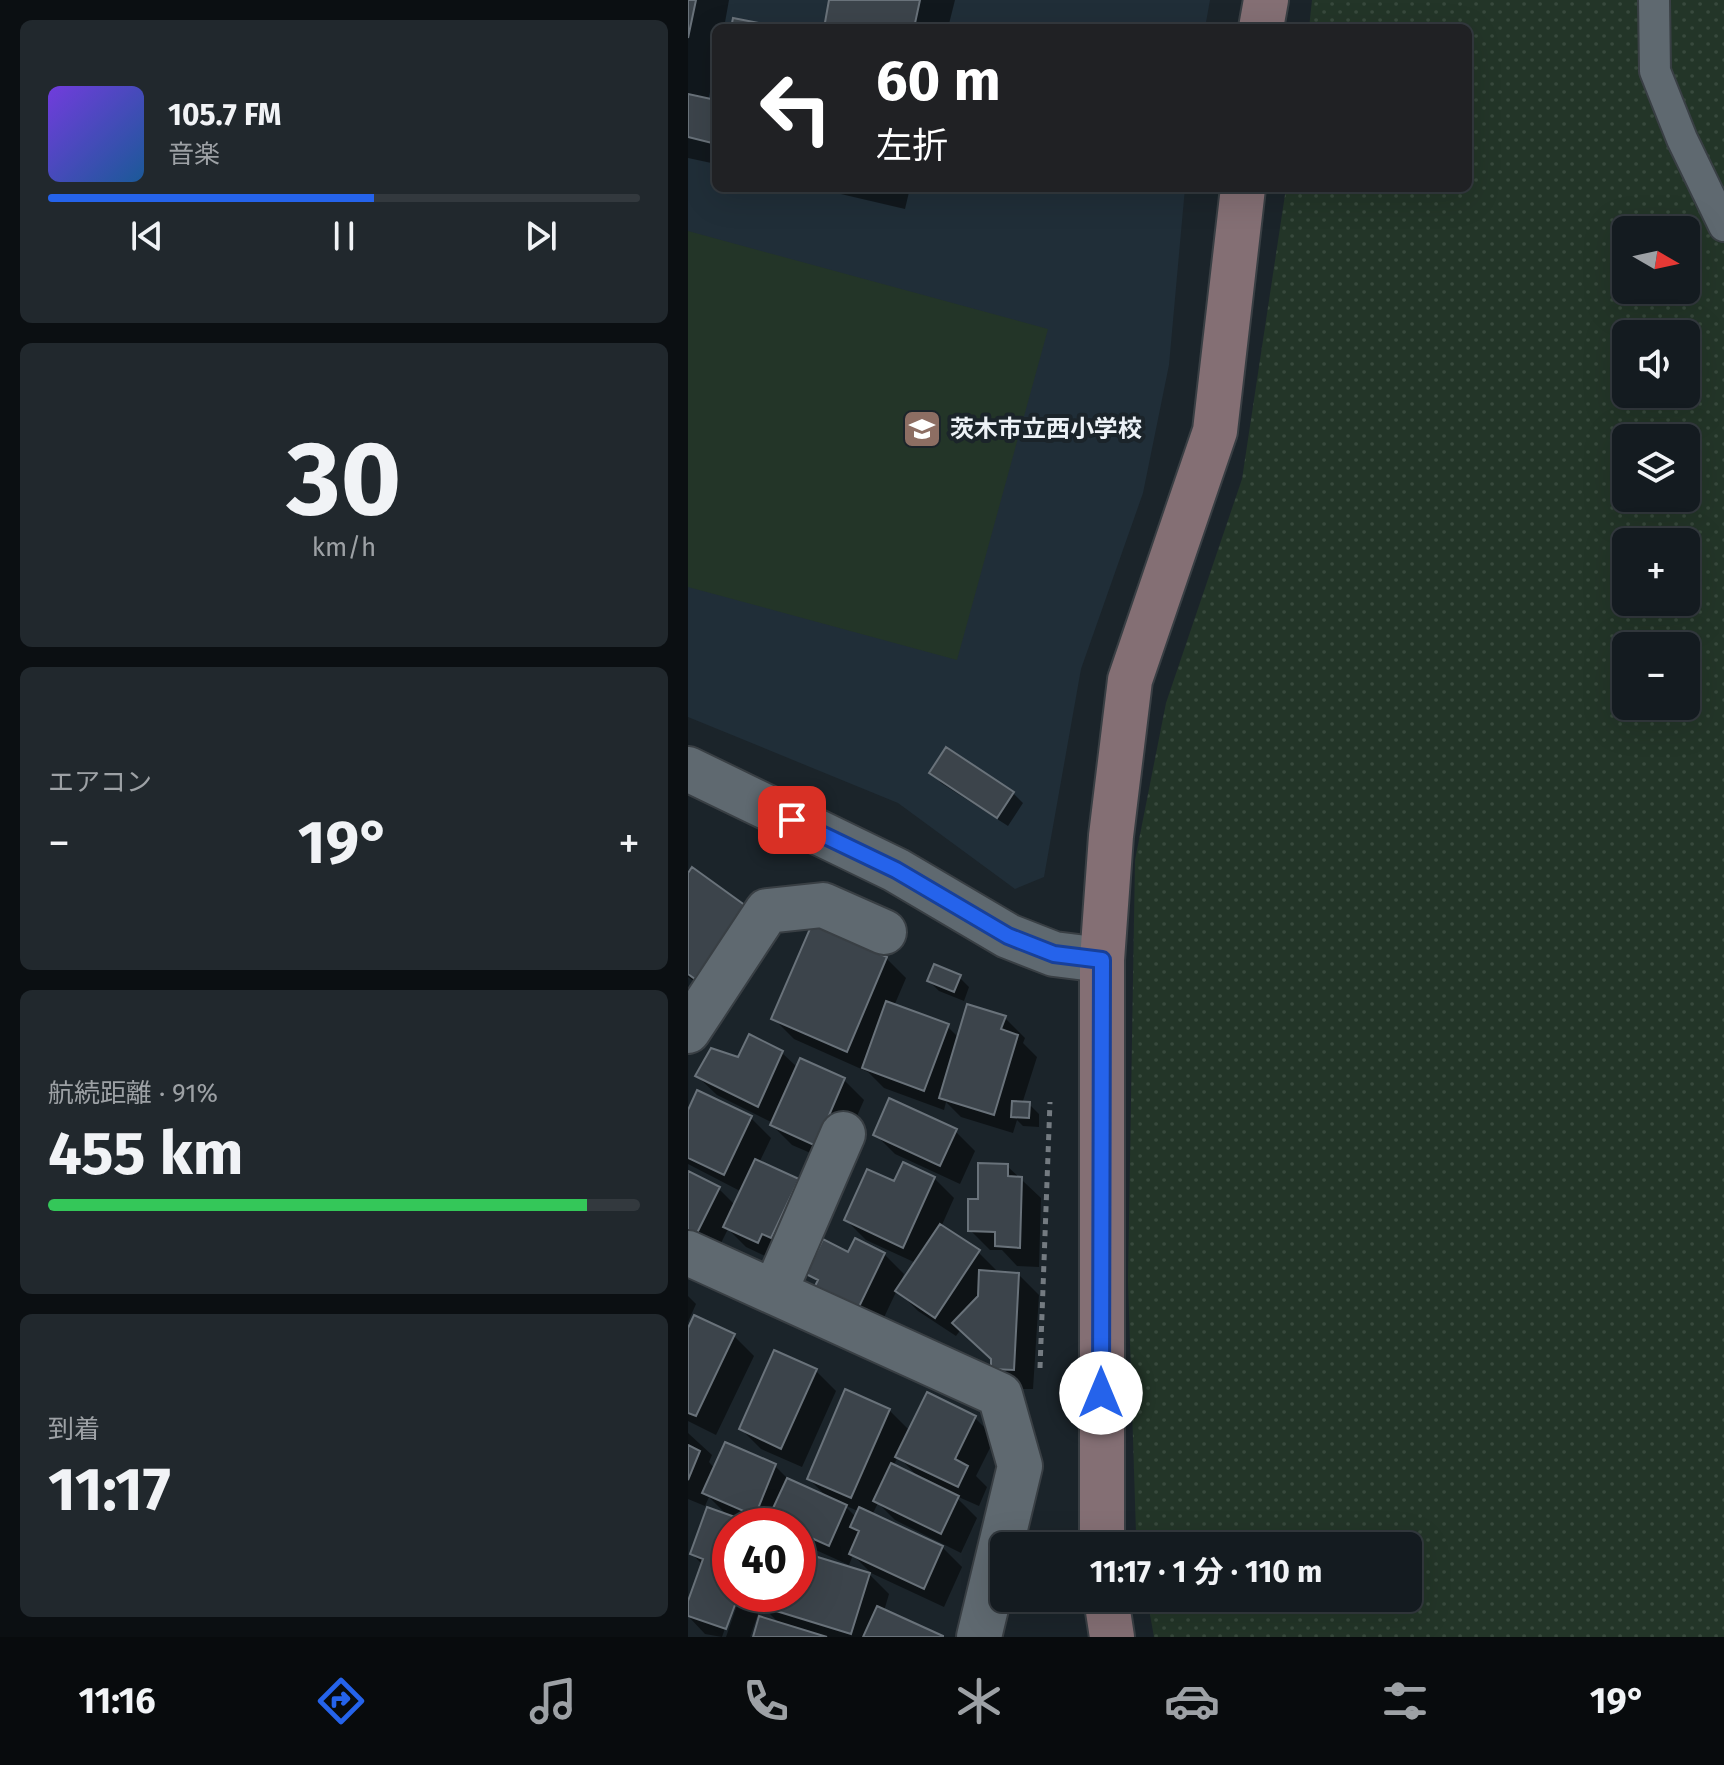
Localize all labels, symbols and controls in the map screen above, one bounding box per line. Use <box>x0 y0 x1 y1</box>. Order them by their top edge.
text: 60 m <box>876 48 1001 115</box>
icon: left <box>744 56 848 160</box>
text: 105.7 FM <box>168 97 281 133</box>
text: 左折 <box>876 124 948 168</box>
text: 音楽 <box>168 139 220 170</box>
icon: previous <box>125 214 169 258</box>
icon: pause <box>322 214 366 258</box>
icon: next <box>519 214 563 258</box>
north arrow <box>1612 216 1700 304</box>
map controls <box>1612 216 1700 720</box>
button: sound <box>1612 320 1700 408</box>
school or university icon: 茨木市立西小学校 <box>901 408 943 450</box>
place label: 茨木市立西小学校 <box>950 415 1142 443</box>
text: 30 <box>287 417 401 542</box>
button: layers <box>1612 424 1700 512</box>
button: + <box>1612 528 1700 616</box>
text: km/h <box>312 532 376 563</box>
button: − <box>1612 632 1700 720</box>
text: エアコン <box>48 767 152 798</box>
pin <box>758 786 826 854</box>
icon: arrive <box>770 798 814 842</box>
text: 19° <box>298 807 390 879</box>
text: − <box>48 817 70 870</box>
text: + <box>618 817 640 870</box>
text: 航続距離 · 91% <box>48 1078 218 1109</box>
text: 455 km <box>48 1118 243 1190</box>
position arrow <box>1059 1351 1143 1435</box>
text: 到着 <box>48 1414 100 1445</box>
text: 11:17 <box>48 1454 171 1526</box>
speed limit sign: 40 <box>712 1508 816 1612</box>
text: 11:17 · 1 分 · 110 m <box>1090 1554 1322 1590</box>
icon: directions <box>313 1673 369 1729</box>
icon: music <box>525 1673 581 1729</box>
icon: phone <box>738 1673 794 1729</box>
icon: climate <box>951 1673 1007 1729</box>
icon: car <box>1164 1673 1220 1729</box>
icon: filters <box>1377 1673 1433 1729</box>
text: 11:16 <box>78 1679 156 1723</box>
text: 19° <box>1590 1679 1645 1723</box>

